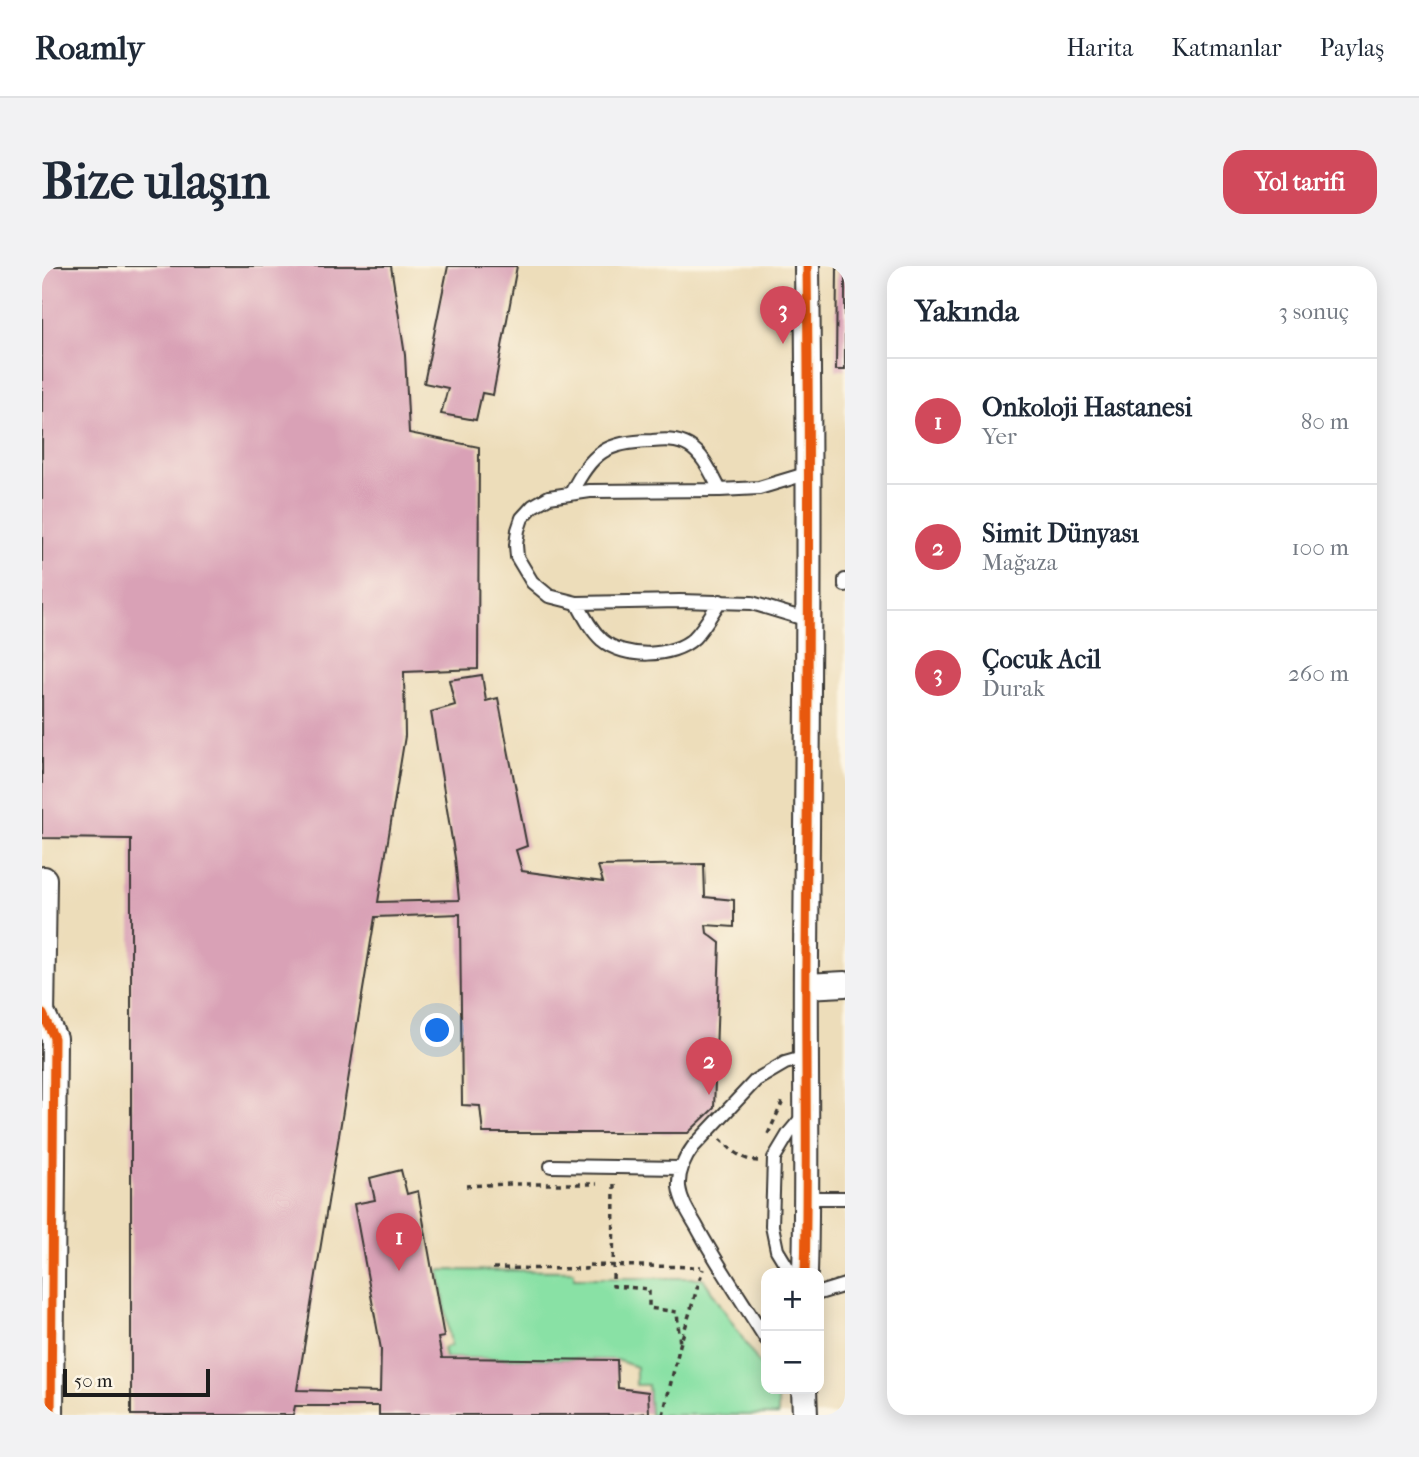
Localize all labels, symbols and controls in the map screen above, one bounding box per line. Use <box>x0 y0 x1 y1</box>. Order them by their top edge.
text: Roamly <box>35 29 144 68</box>
text: Harita <box>1066 34 1133 62</box>
text: Katmanlar <box>1171 34 1282 62</box>
text: Paylaş <box>1320 34 1384 62</box>
button: Yol tarifi <box>1223 150 1377 214</box>
text: Bize ulaşın <box>42 153 270 211</box>
pin: 3 <box>760 286 806 344</box>
text: Yakında <box>915 294 1019 329</box>
text: 3 sonuç <box>1278 298 1349 325</box>
text: Onkoloji Hastanesi <box>982 392 1192 423</box>
text: 1 <box>934 408 942 435</box>
text: 80 m <box>1301 408 1349 435</box>
text: Yer <box>982 423 1017 450</box>
text: Simit Dünyası <box>982 518 1139 549</box>
text: 2 <box>932 534 944 561</box>
text: 100 m <box>1291 534 1349 561</box>
text: Mağaza <box>982 549 1057 576</box>
text: Çocuk Acil <box>982 644 1101 675</box>
text: 3 <box>933 660 943 687</box>
text: 260 m <box>1288 660 1349 687</box>
text: Durak <box>982 675 1045 702</box>
your location <box>420 1013 454 1047</box>
pin: 2 <box>686 1037 732 1095</box>
pin: 1 <box>376 1213 422 1271</box>
map controls <box>761 1268 824 1394</box>
button: + <box>761 1268 824 1331</box>
button: − <box>761 1331 824 1394</box>
scale bar <box>63 1366 210 1398</box>
text: 50 m <box>74 1370 113 1392</box>

